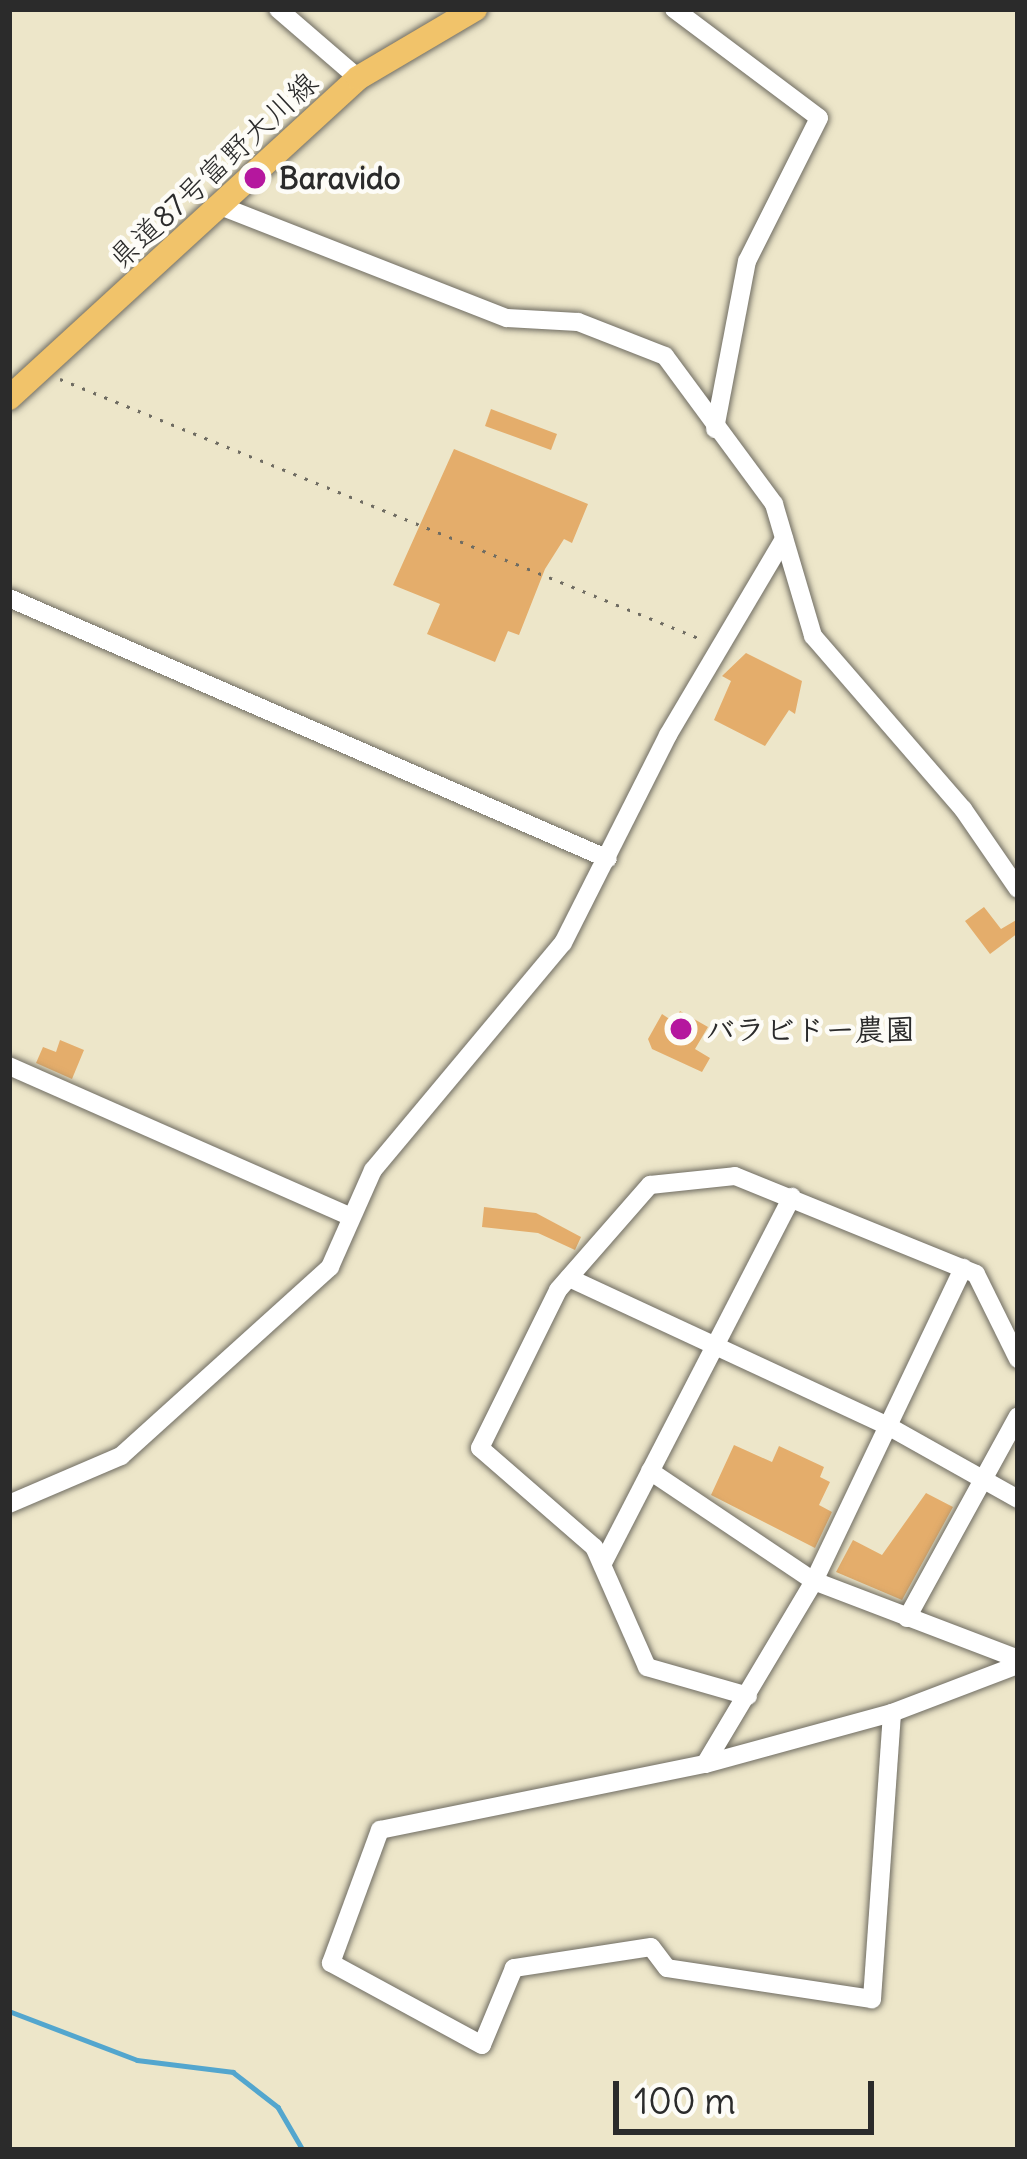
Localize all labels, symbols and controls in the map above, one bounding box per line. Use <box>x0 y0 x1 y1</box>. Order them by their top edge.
street label: 県道87号富野大川線 <box>101 64 325 276</box>
place label: Baravido <box>279 160 401 196</box>
marker: Baravido <box>242 165 268 191</box>
place label: バラビドー農園 <box>705 1011 915 1047</box>
marker: バラビドー農園 <box>668 1016 694 1042</box>
scale bar <box>619 2057 880 2131</box>
text: 100 m <box>634 2079 736 2124</box>

